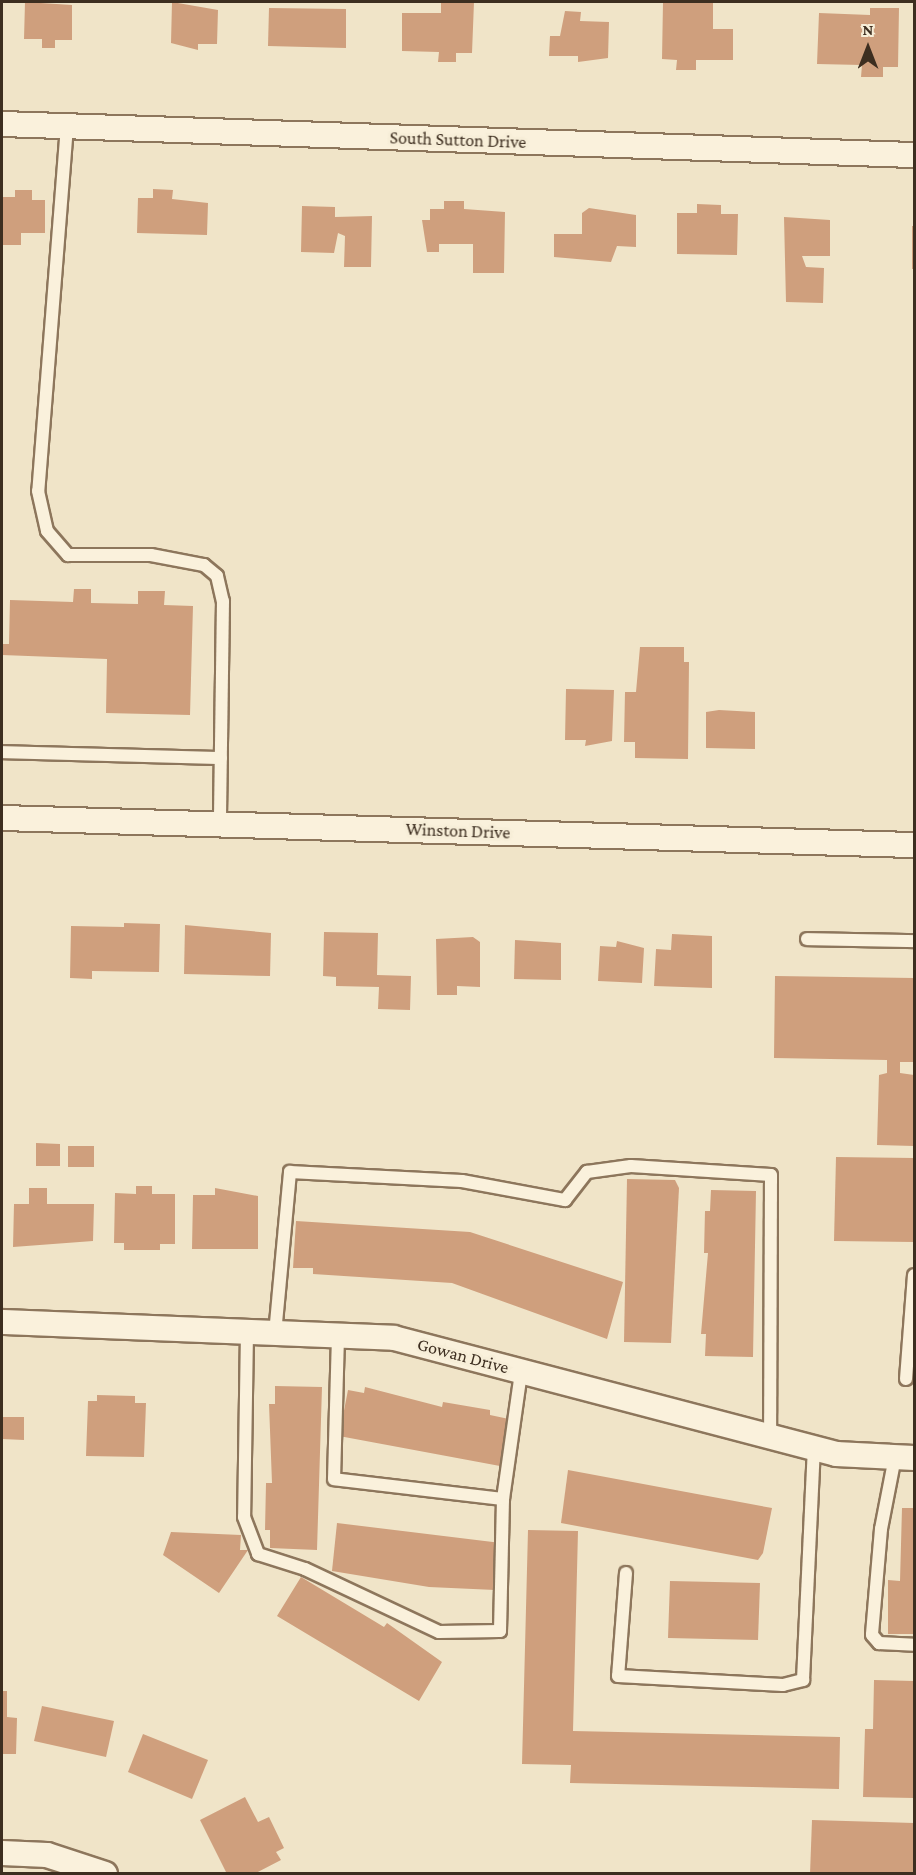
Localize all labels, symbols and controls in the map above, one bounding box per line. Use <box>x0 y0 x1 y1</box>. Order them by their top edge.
north arrow <box>838 18 898 78</box>
text: N <box>863 21 873 38</box>
street label: South Sutton Drive <box>389 127 527 153</box>
street label: Winston Drive <box>405 818 511 844</box>
street label: Gowan Drive <box>415 1333 511 1379</box>

